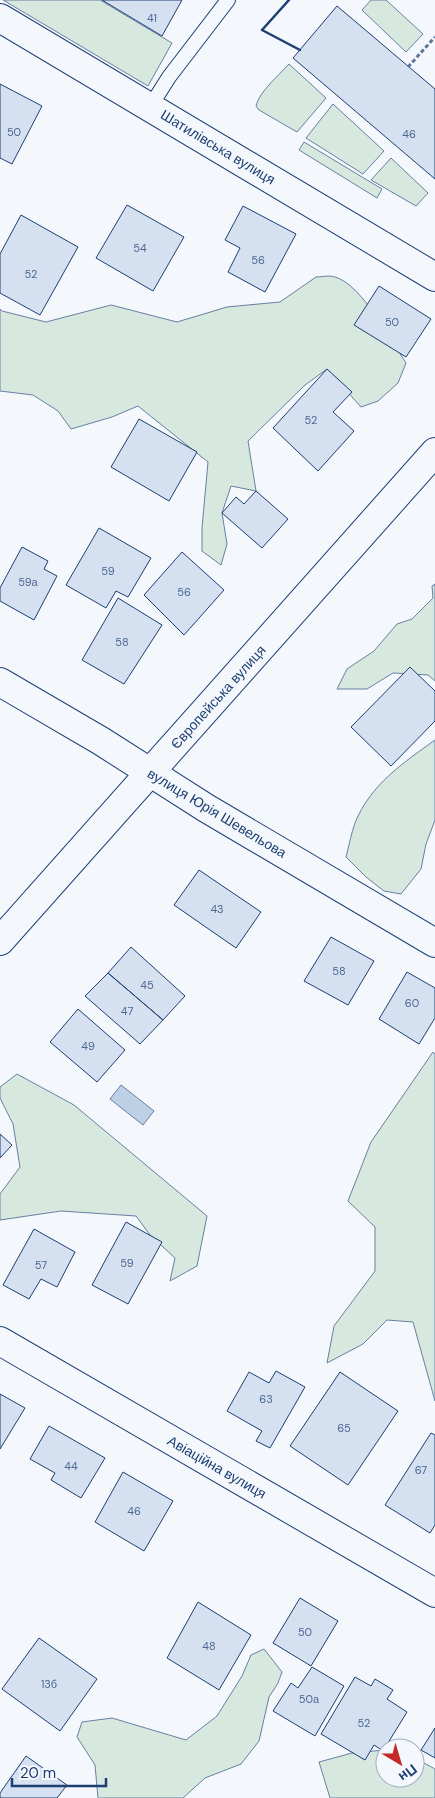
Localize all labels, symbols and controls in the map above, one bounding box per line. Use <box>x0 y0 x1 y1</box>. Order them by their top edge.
house number: 41 <box>147 11 157 25</box>
street label: Шатилівська вулиця <box>157 106 279 188</box>
house number: 50 <box>7 125 21 139</box>
house number: 46 <box>402 127 416 141</box>
house number: 54 <box>133 241 147 255</box>
house number: 56 <box>251 253 265 267</box>
house number: 52 <box>25 267 37 281</box>
house number: 50 <box>385 315 399 329</box>
house number: 52 <box>305 413 317 427</box>
house number: 59 <box>101 564 115 578</box>
house number: 59а <box>18 575 39 589</box>
house number: 56 <box>177 585 191 599</box>
house number: 58 <box>115 635 129 649</box>
street label: Європейська вулиця <box>167 641 269 753</box>
street label: вулиця Юрія Шевельова <box>144 764 290 862</box>
house number: 43 <box>210 902 224 916</box>
house number: 58 <box>332 964 346 978</box>
house number: 45 <box>140 978 154 992</box>
house number: 60 <box>405 996 419 1010</box>
house number: 47 <box>121 1004 133 1018</box>
house number: 49 <box>81 1039 95 1053</box>
house number: 59 <box>120 1256 134 1270</box>
house number: 57 <box>35 1258 47 1272</box>
house number: 63 <box>259 1392 273 1406</box>
house number: 65 <box>337 1421 351 1435</box>
street label: Авіаційна вулиця <box>164 1431 270 1503</box>
house number: 44 <box>64 1459 78 1473</box>
house number: 67 <box>415 1463 427 1477</box>
house number: 46 <box>127 1504 141 1518</box>
house number: 50 <box>298 1625 312 1639</box>
house number: 48 <box>202 1639 216 1653</box>
house number: 13б <box>41 1677 57 1691</box>
house number: 50а <box>299 1692 320 1706</box>
house number: 52 <box>358 1716 370 1730</box>
north arrow <box>375 1738 425 1788</box>
scale bar <box>12 1756 106 1788</box>
text: Пн <box>395 1760 421 1786</box>
text: 20 m <box>20 1763 56 1783</box>

